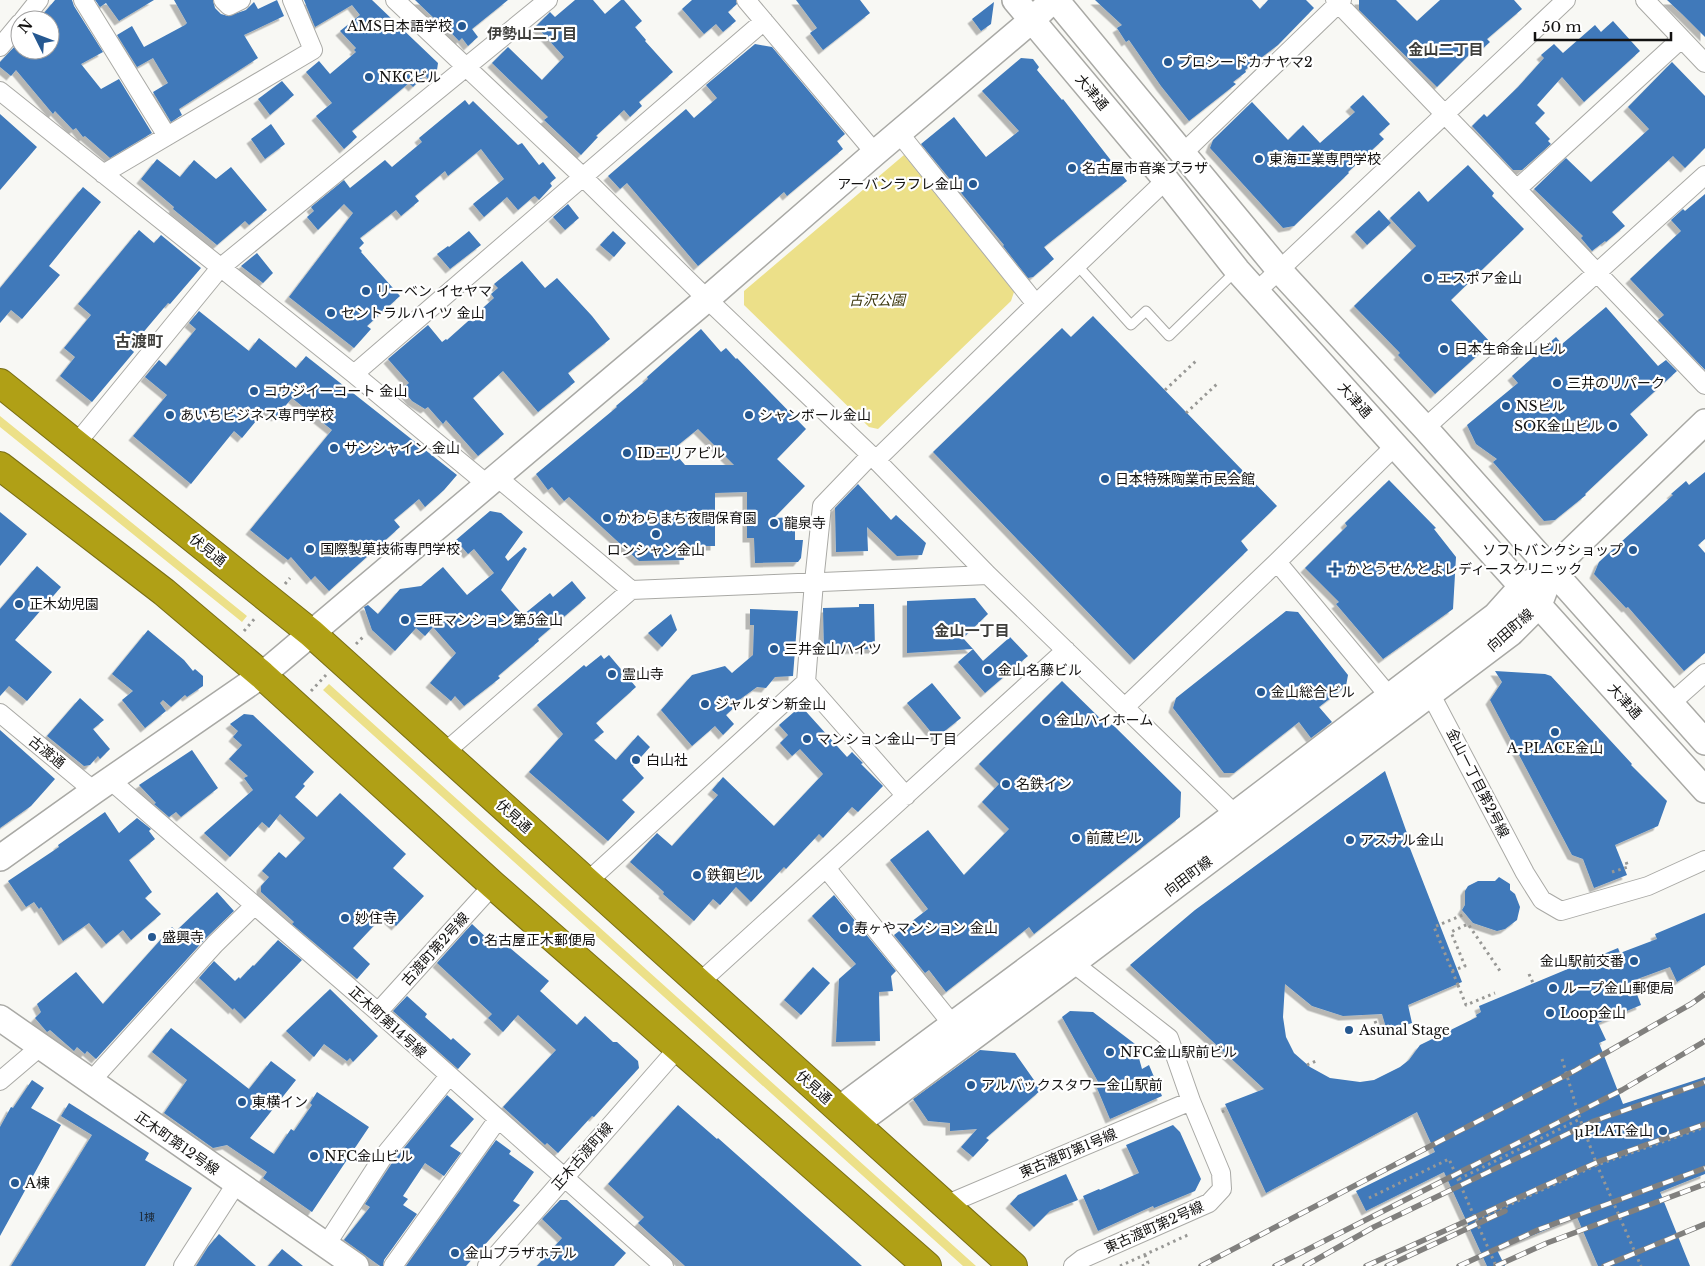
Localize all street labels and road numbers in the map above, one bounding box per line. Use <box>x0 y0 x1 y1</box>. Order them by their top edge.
street label: 大津通 <box>1072 70 1112 114</box>
street label: 大津通 <box>1334 378 1376 422</box>
street label: 伏見通 <box>186 530 230 570</box>
street label: 向田町線 <box>1483 605 1537 655</box>
street label: 大津通 <box>1604 679 1646 723</box>
street label: 金山一丁目第2号線 <box>1443 725 1513 841</box>
street label: 古渡通 <box>25 732 69 772</box>
street label: 伏見通 <box>492 795 536 837</box>
street label: 向田町線 <box>1160 852 1216 900</box>
street label: 古渡町第2号線 <box>397 909 473 989</box>
street label: 正木町第14号線 <box>345 982 431 1062</box>
street label: 伏見通 <box>792 1066 836 1108</box>
street label: 正木町第12号線 <box>131 1107 223 1179</box>
street label: 正木古渡町線 <box>548 1118 616 1194</box>
street label: 東古渡町第1号線 <box>1017 1124 1119 1182</box>
street label: 東古渡町第2号線 <box>1102 1197 1206 1257</box>

